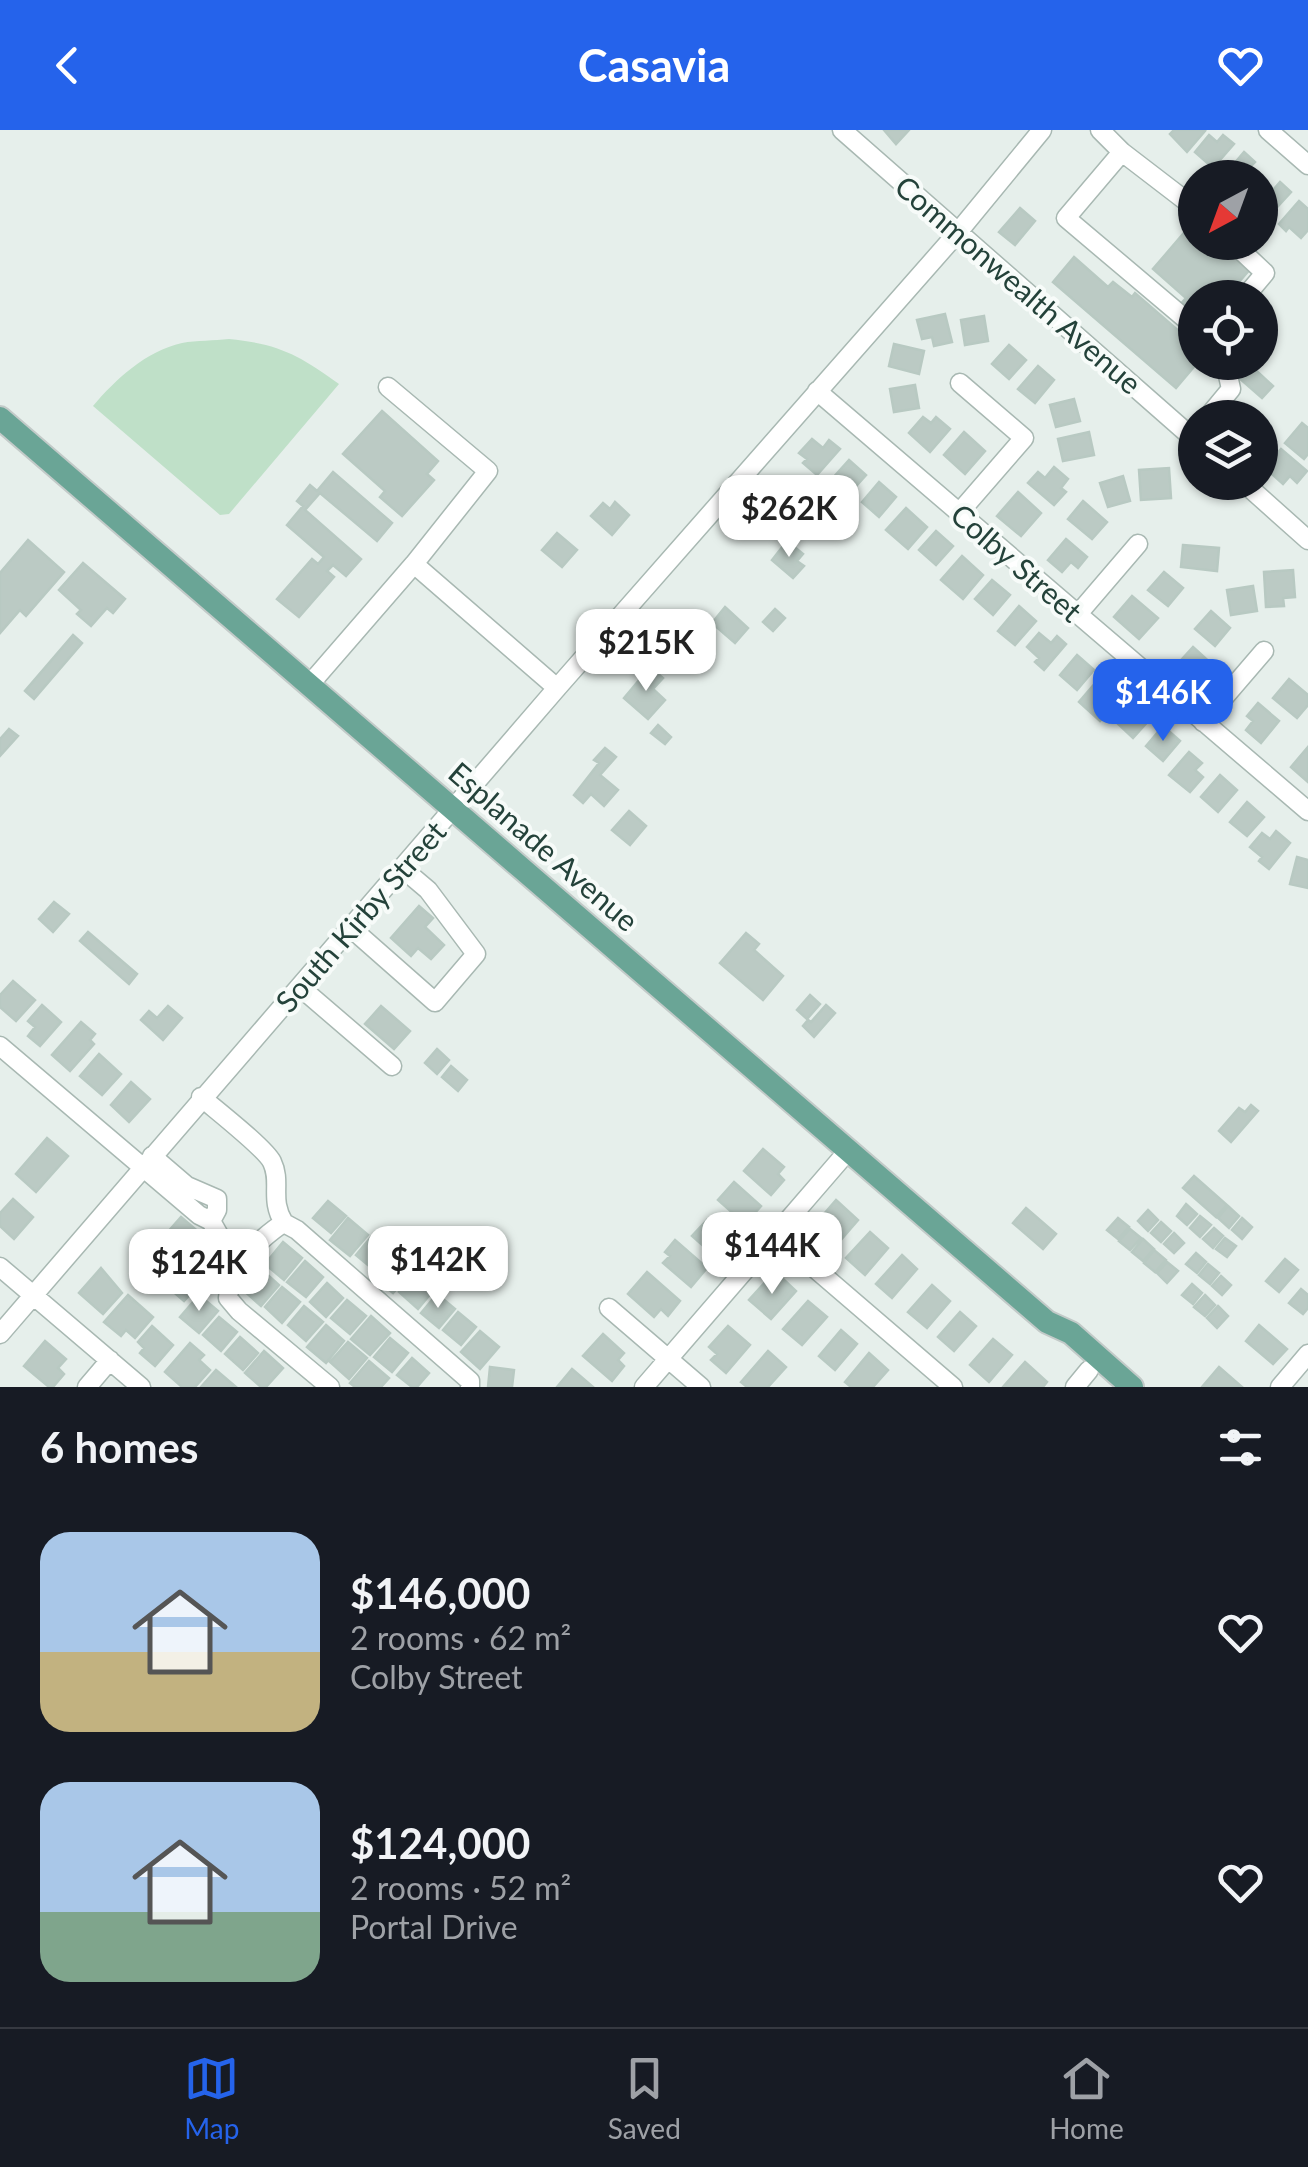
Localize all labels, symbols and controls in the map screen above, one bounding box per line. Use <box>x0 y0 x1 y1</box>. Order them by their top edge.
icon: back <box>40 38 95 93</box>
text: Casavia <box>578 38 730 92</box>
icon: heart <box>1213 38 1268 93</box>
north arrow <box>1178 160 1278 260</box>
map controls <box>1178 160 1278 500</box>
street label: Commonwealth Avenue <box>889 167 1149 401</box>
button: locate <box>1178 280 1278 380</box>
button: layers <box>1178 400 1278 500</box>
pin: $262K <box>719 475 859 560</box>
text: $262K <box>741 488 837 527</box>
street label: Colby Street <box>944 495 1090 629</box>
pin: $215K <box>576 609 716 694</box>
text: $215K <box>598 622 694 661</box>
pin: $146K <box>1093 659 1233 744</box>
text: $146K <box>1115 672 1211 711</box>
street label: Esplanade Avenue <box>442 754 646 938</box>
street label: South Kirby Street <box>267 813 453 1019</box>
pin: $144K <box>702 1212 842 1297</box>
text: $144K <box>724 1225 820 1264</box>
pin: $142K <box>368 1226 508 1311</box>
pin: $124K <box>129 1229 269 1314</box>
text: $142K <box>390 1239 486 1278</box>
text: $124K <box>151 1242 247 1281</box>
icon: filters <box>1213 1420 1268 1475</box>
text: 6 homes <box>40 1422 198 1472</box>
text: $146,000 <box>350 1568 530 1618</box>
icon: home <box>120 1572 240 1692</box>
icon: heart <box>1213 1605 1268 1660</box>
text: 2 rooms · 62 m² <box>350 1618 571 1657</box>
text: Colby Street <box>350 1657 522 1696</box>
text: $124,000 <box>350 1818 530 1868</box>
icon: home <box>120 1822 240 1942</box>
icon: heart <box>1213 1855 1268 1910</box>
text: 2 rooms · 52 m² <box>350 1868 571 1907</box>
text: Portal Drive <box>350 1907 518 1946</box>
tab: Map <box>184 2051 239 2145</box>
tab: Saved <box>608 2051 681 2145</box>
tab: Home <box>1049 2051 1124 2145</box>

